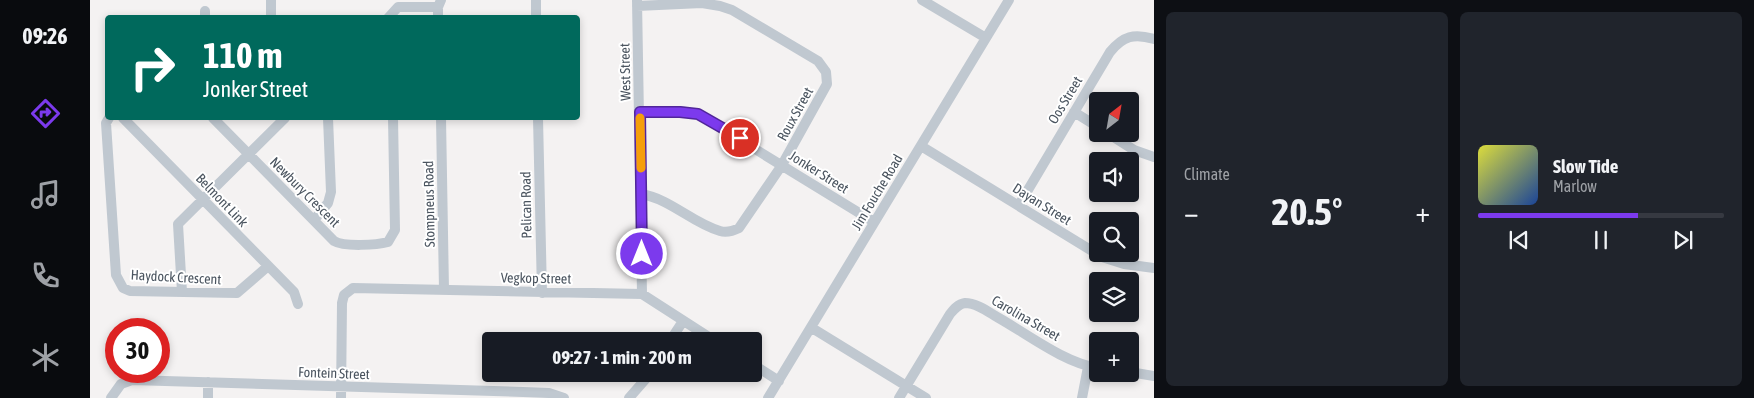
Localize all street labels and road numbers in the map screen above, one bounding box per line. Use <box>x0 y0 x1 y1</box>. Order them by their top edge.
street label: West Street <box>616 43 634 101</box>
street label: Oos Street <box>1045 73 1085 127</box>
street label: Roux Street <box>774 84 816 144</box>
street label: Jonker Street <box>786 148 852 196</box>
street label: Jim Fouche Road <box>848 151 906 233</box>
street label: Newbury Crescent <box>267 154 343 230</box>
street label: Stompneus Road <box>420 161 438 247</box>
street label: Belmont Link <box>193 170 251 230</box>
street label: Pelican Road <box>517 171 535 239</box>
street label: Dayan Street <box>1010 180 1074 228</box>
street label: Haydock Crescent <box>130 267 222 287</box>
street label: Vegkop Street <box>501 269 571 287</box>
street label: Carolina Street <box>989 292 1063 344</box>
street label: Fontein Street <box>298 364 370 382</box>

